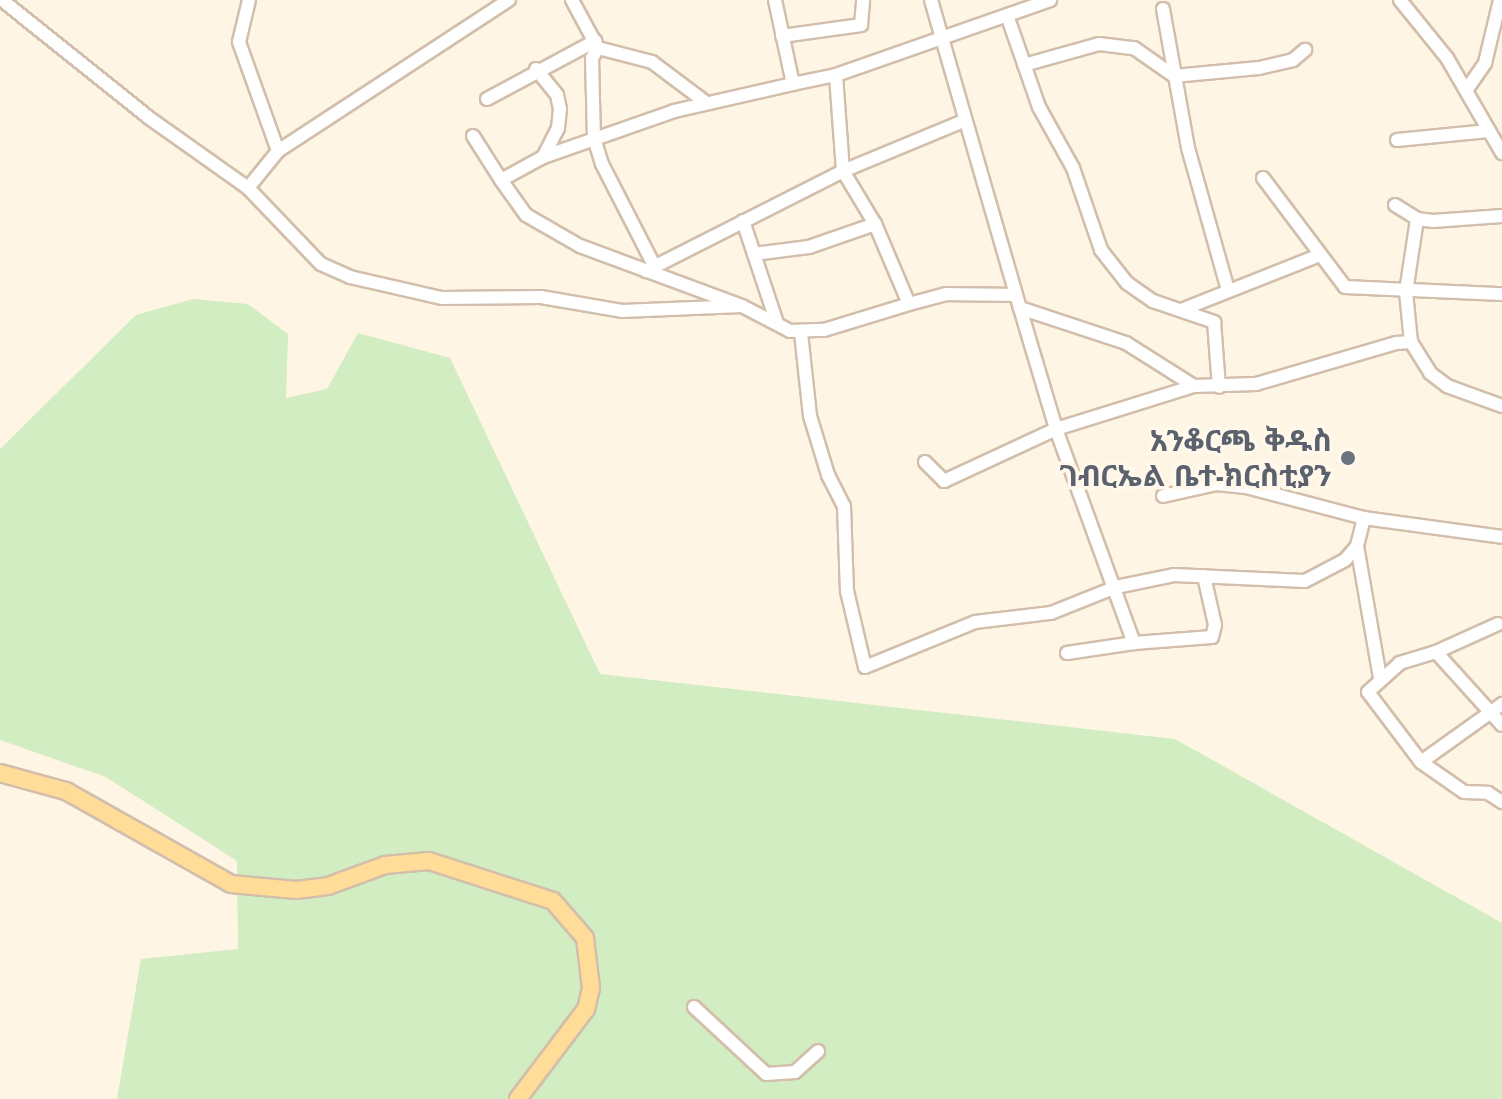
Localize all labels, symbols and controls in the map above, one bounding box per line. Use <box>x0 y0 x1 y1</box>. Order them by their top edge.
place label: አንቆርጫ ቅዱስ ገብርኤል ቤተ-ክርስቲያን <box>1059 423 1332 494</box>
marker: አንቆርጫ ቅዱስ ገብርኤል ቤተ-ክርስቲያን <box>1339 449 1357 467</box>

